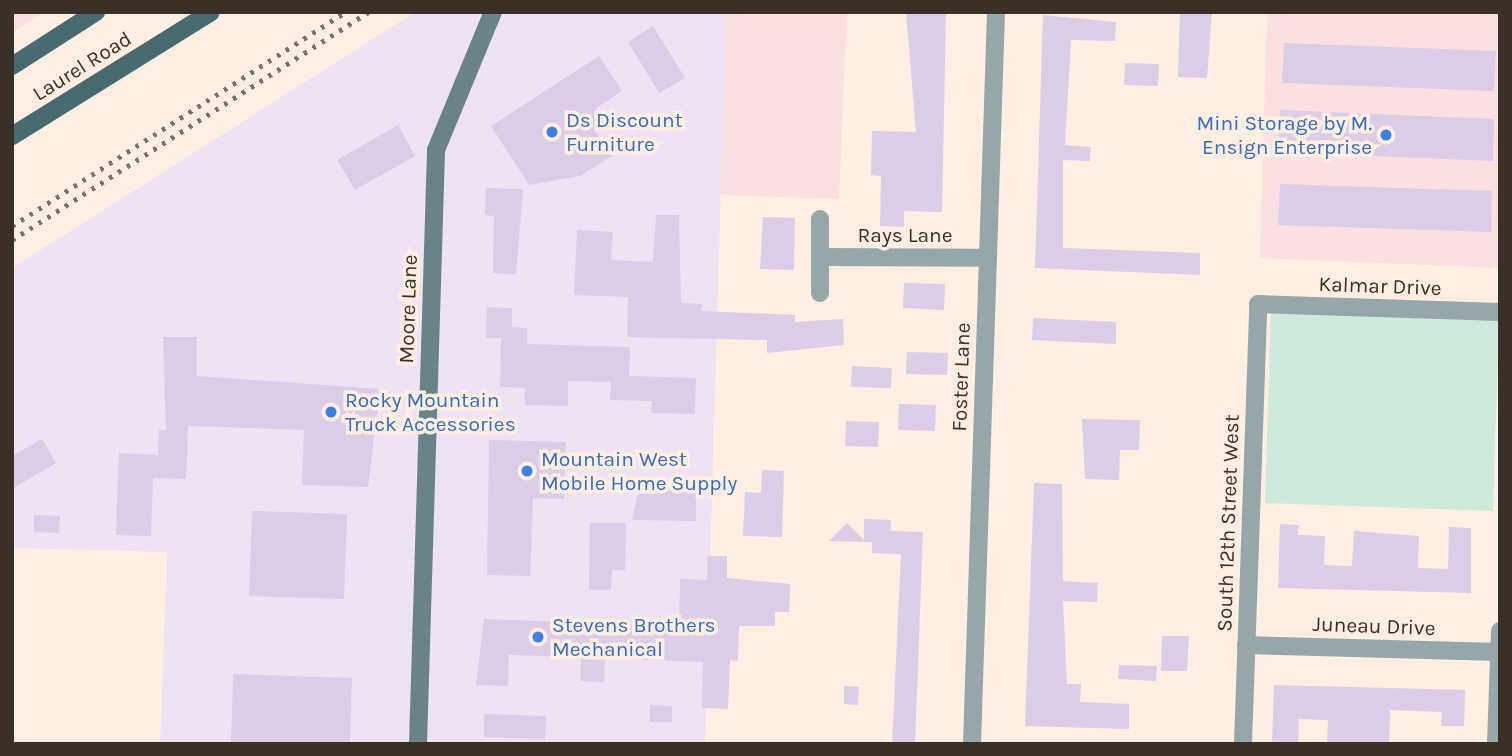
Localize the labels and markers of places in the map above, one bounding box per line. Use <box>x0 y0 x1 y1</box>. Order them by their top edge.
place label: Ds Discount Furniture <box>566 107 683 157</box>
place label: Mini Storage by M. Ensign Enterprise <box>1196 110 1372 160</box>
marker: Ds Discount Furniture <box>544 124 560 140</box>
marker: Mini Storage by M. Ensign Enterprise <box>1378 127 1394 143</box>
place label: Rocky Mountain Truck Accessories <box>345 387 516 437</box>
marker: Rocky Mountain Truck Accessories <box>323 404 339 420</box>
place label: Mountain West Mobile Home Supply <box>541 446 737 496</box>
marker: Mountain West Mobile Home Supply <box>519 463 535 479</box>
place label: Stevens Brothers Mechanical <box>552 612 716 662</box>
marker: Stevens Brothers Mechanical <box>530 629 546 645</box>

